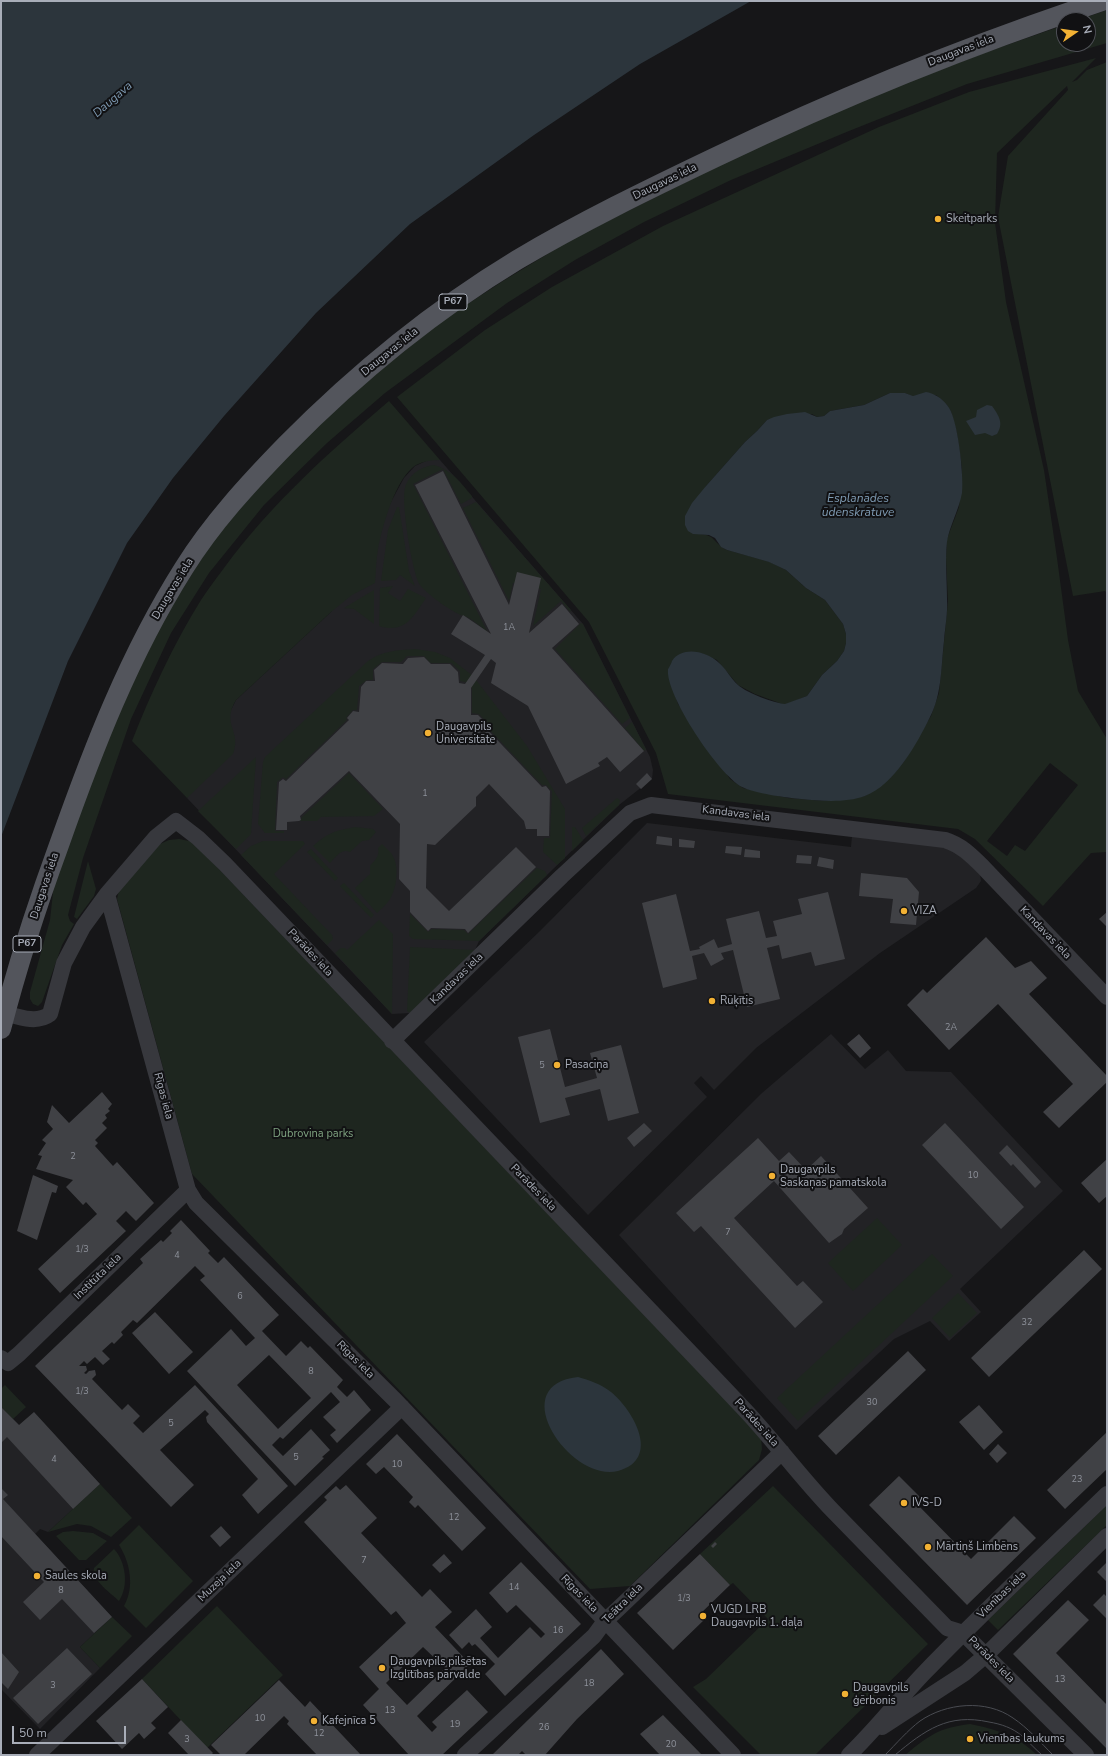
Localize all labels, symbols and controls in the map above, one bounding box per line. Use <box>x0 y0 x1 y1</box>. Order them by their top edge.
north arrow <box>1056 12 1096 52</box>
text: N <box>1079 24 1095 35</box>
street label: Daugavas iela <box>926 32 996 70</box>
water label: Daugava <box>90 79 136 121</box>
street label: Daugavas iela <box>631 161 699 203</box>
place label: Skeitparks <box>946 212 997 226</box>
marker: Skeitparks <box>933 214 943 224</box>
road number: P67 <box>439 294 467 310</box>
street label: Daugavas iela <box>359 325 421 379</box>
water label: Esplanādes ūdenskrātuve <box>822 492 894 520</box>
street label: Daugavas iela <box>149 556 197 622</box>
house number: 1A <box>503 623 515 633</box>
place label: Daugavpils Universitāte <box>436 720 495 746</box>
marker: Daugavpils Universitāte <box>423 728 433 738</box>
house number: 1 <box>422 789 428 799</box>
street label: Kandavas iela <box>701 803 771 825</box>
street label: Daugavas iela <box>28 851 62 921</box>
place label: VIZA <box>912 904 937 918</box>
street label: Kandavas iela <box>1017 904 1073 962</box>
marker: VIZA <box>899 906 909 916</box>
street label: Parādes iela <box>285 927 335 979</box>
road number: P67 <box>13 936 41 952</box>
street label: Kandavas iela <box>428 951 486 1007</box>
place label: Rūķītis <box>720 994 753 1008</box>
marker: Rūķītis <box>707 996 717 1006</box>
house number: 2A <box>945 1023 957 1033</box>
place label: Pasaciņa <box>565 1058 608 1072</box>
marker: Pasaciņa <box>552 1060 562 1070</box>
house number: 5 <box>539 1061 545 1071</box>
street label: Rīgas iela <box>150 1071 176 1121</box>
park label: Dubrovina parks <box>273 1127 353 1141</box>
house number: 2 <box>70 1152 76 1162</box>
street label: Parādes iela <box>507 1162 559 1214</box>
place label: Daugavpils Saskaņas pamatskola <box>780 1163 887 1189</box>
marker: Daugavpils Saskaņas pamatskola <box>767 1171 777 1181</box>
house number: 10 <box>968 1171 978 1181</box>
house number: 7 <box>725 1228 731 1238</box>
house number: 1/3 <box>75 1245 89 1255</box>
street label: Institūta iela <box>72 1251 124 1303</box>
house number: 4 <box>174 1251 180 1261</box>
house number: 6 <box>237 1292 243 1302</box>
house number: 32 <box>1022 1318 1032 1328</box>
street label: Rīgas iela <box>333 1338 377 1382</box>
house number: 8 <box>308 1367 314 1377</box>
house number: 1/3 <box>75 1387 89 1397</box>
street label: Parādes iela <box>731 1396 781 1450</box>
house number: 30 <box>867 1398 877 1408</box>
house number: 5 <box>168 1419 174 1429</box>
house number: 5 <box>293 1453 299 1463</box>
house number: 4 <box>51 1455 57 1465</box>
house number: 10 <box>392 1460 402 1470</box>
house number: 23 <box>1072 1475 1082 1485</box>
place label: IVS-D <box>912 1496 942 1510</box>
marker: IVS-D <box>899 1498 909 1508</box>
house number: 12 <box>449 1513 459 1523</box>
place label: Mārtiņš Limbēns <box>936 1540 1018 1554</box>
marker: Mārtiņš Limbēns <box>923 1542 933 1552</box>
house number: 7 <box>361 1556 367 1566</box>
street label: Muzeja iela <box>196 1557 244 1605</box>
street label: Vienības iela <box>975 1568 1029 1622</box>
place label: Saules skola <box>45 1569 107 1583</box>
marker: Saules skola <box>32 1571 42 1581</box>
street label: Rīgas iela <box>558 1572 600 1616</box>
street label: Teātra iela <box>600 1581 646 1627</box>
house number: 14 <box>509 1583 519 1593</box>
house number: 8 <box>58 1586 64 1596</box>
house number: 1/3 <box>677 1594 691 1604</box>
place label: VUGD LRB Daugavpils 1. daļa <box>711 1603 803 1629</box>
marker: VUGD LRB Daugavpils 1. daļa <box>698 1611 708 1621</box>
house number: 16 <box>553 1626 563 1636</box>
street label: Parādes iela <box>965 1634 1017 1686</box>
place label: Daugavpils pilsētas Izglītības pārvalde <box>390 1655 487 1681</box>
marker: Daugavpils pilsētas Izglītības pārvalde <box>377 1663 387 1673</box>
house number: 13 <box>1055 1675 1065 1685</box>
house number: 18 <box>584 1679 594 1689</box>
house number: 3 <box>50 1681 56 1691</box>
place label: Daugavpils ģērbonis <box>853 1681 909 1707</box>
marker: Daugavpils ģērbonis <box>840 1689 850 1699</box>
house number: 13 <box>385 1706 395 1716</box>
house number: 10 <box>255 1714 265 1724</box>
place label: Kafejnīca 5 <box>322 1714 376 1728</box>
marker: Kafejnīca 5 <box>309 1716 319 1726</box>
scale bar <box>14 1718 128 1744</box>
house number: 19 <box>450 1720 460 1730</box>
house number: 26 <box>539 1723 549 1733</box>
text: 50 m <box>19 1725 47 1741</box>
house number: 12 <box>314 1729 324 1739</box>
place label: Vienības laukums <box>978 1732 1065 1746</box>
marker: Vienības laukums <box>965 1734 975 1744</box>
house number: 3 <box>184 1735 190 1745</box>
house number: 20 <box>666 1740 676 1750</box>

